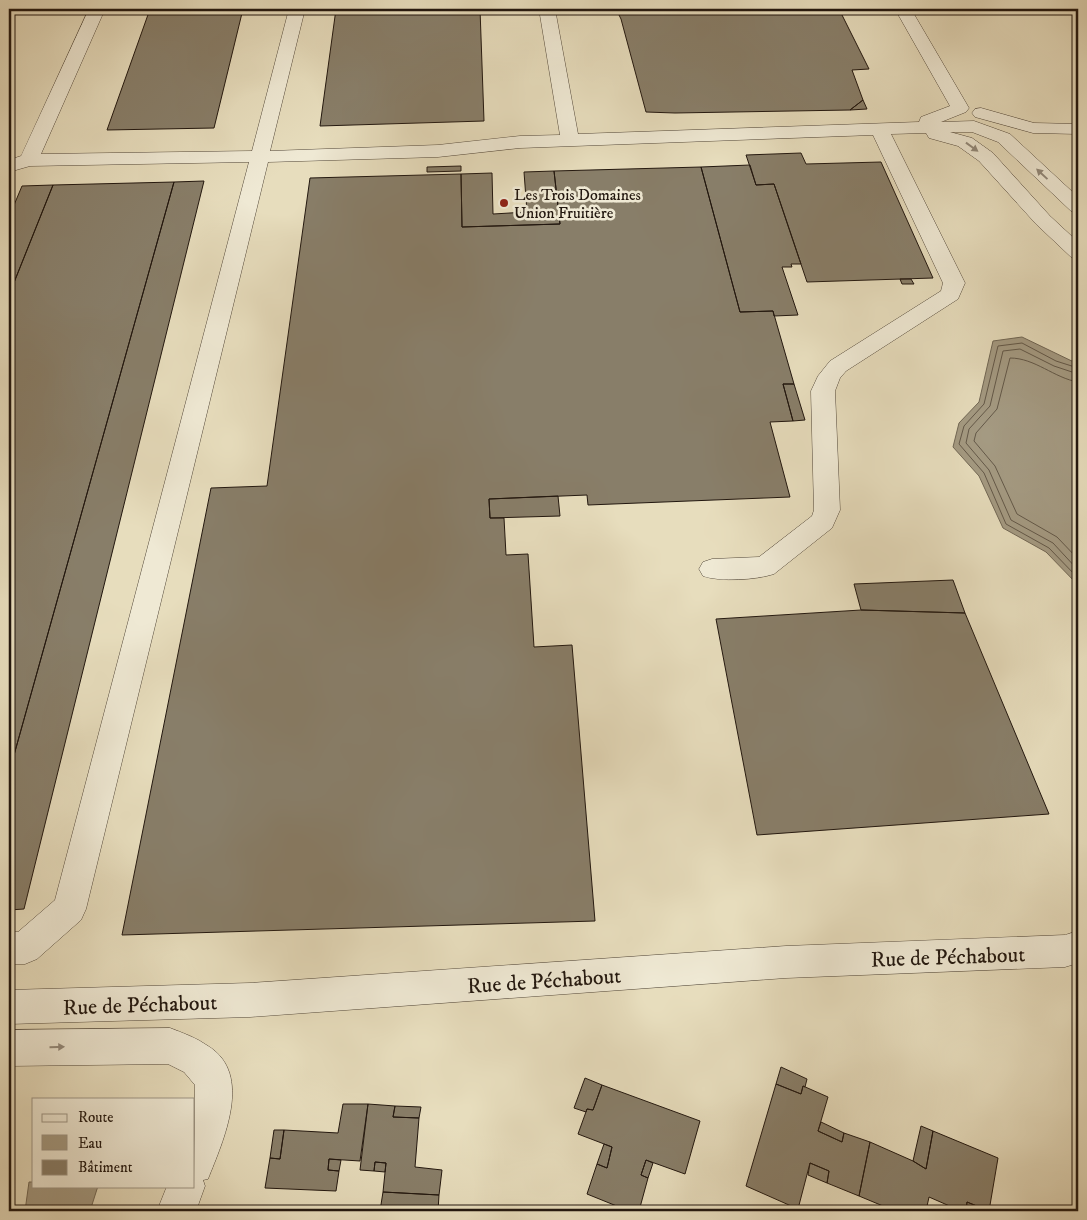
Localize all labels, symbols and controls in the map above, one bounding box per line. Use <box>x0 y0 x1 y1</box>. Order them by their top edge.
one-way arrow <box>965 142 979 152</box>
one-way arrow <box>1036 168 1048 180</box>
place label: Les Trois Domaines Union Fruitière <box>514 185 641 223</box>
marker: Les Trois Domaines Union Fruitière <box>498 197 510 209</box>
street label: Rue de Péchabout <box>870 941 1026 974</box>
street label: Rue de Péchabout <box>466 963 622 1000</box>
street label: Rue de Péchabout <box>62 989 218 1022</box>
one-way arrow <box>50 1043 66 1051</box>
legend <box>32 1098 195 1188</box>
text: Route <box>78 1108 113 1127</box>
text: Eau <box>78 1134 102 1153</box>
text: Bâtiment <box>78 1158 133 1177</box>

